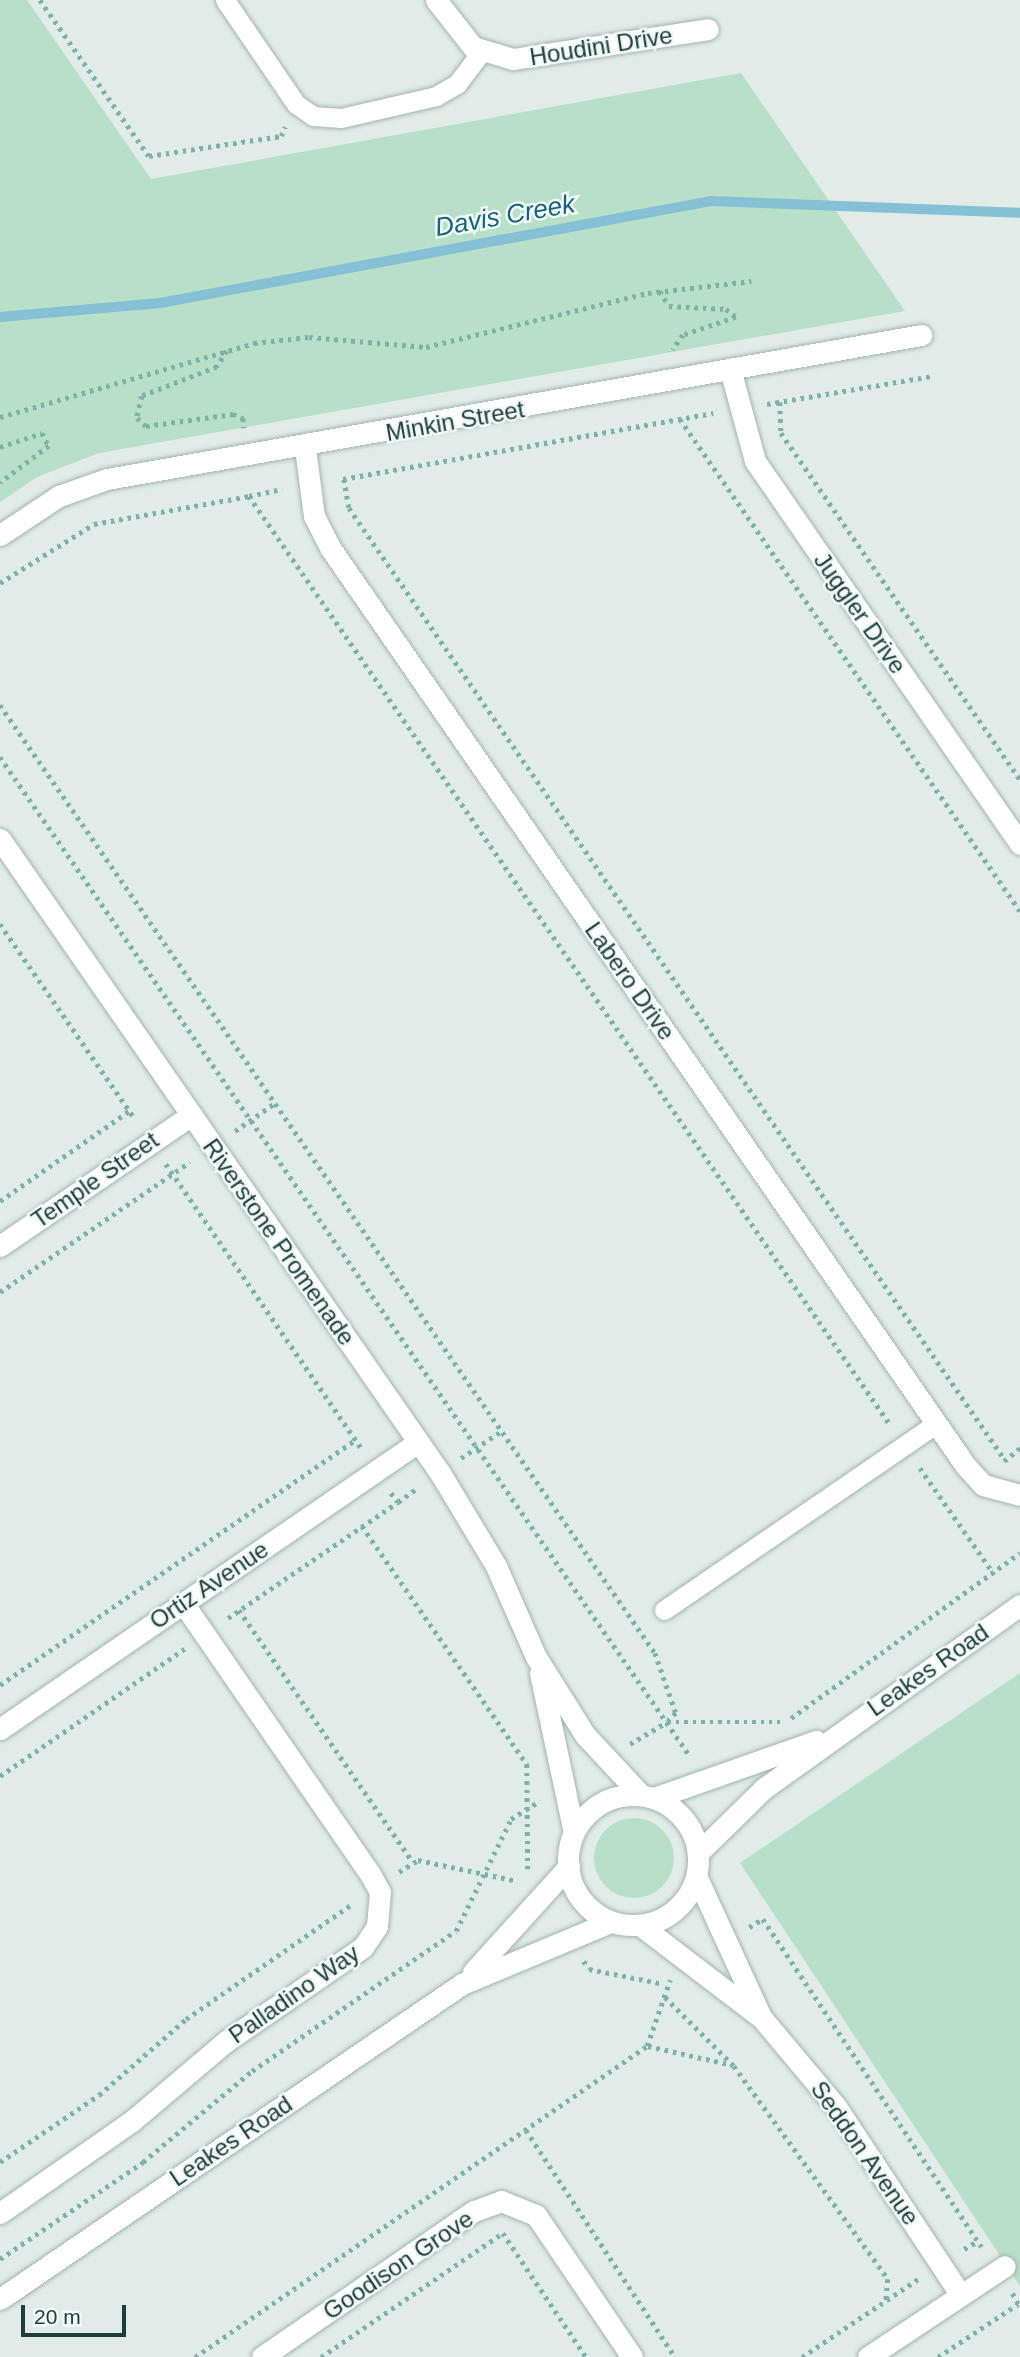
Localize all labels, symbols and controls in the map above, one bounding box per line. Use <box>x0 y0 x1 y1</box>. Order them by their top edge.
street label: Houdini Drive <box>528 21 674 71</box>
water label: Davis Creek <box>433 188 577 244</box>
street label: Minkin Street <box>384 395 526 447</box>
street label: Juggler Drive <box>808 547 912 679</box>
street label: Labero Drive <box>579 916 681 1046</box>
street label: Temple Street <box>26 1126 164 1234</box>
street label: Riverstone Promenade <box>197 1133 361 1351</box>
street label: Ortiz Avenue <box>144 1534 274 1636</box>
street label: Leakes Road <box>862 1618 994 1722</box>
street label: Palladino Way <box>223 1938 365 2050</box>
street label: Seddon Avenue <box>804 2075 926 2231</box>
street label: Leakes Road <box>164 2090 298 2192</box>
street label: Goodison Grove <box>318 2204 478 2326</box>
scale bar <box>24 2290 130 2334</box>
text: 20 m <box>34 2305 81 2328</box>

